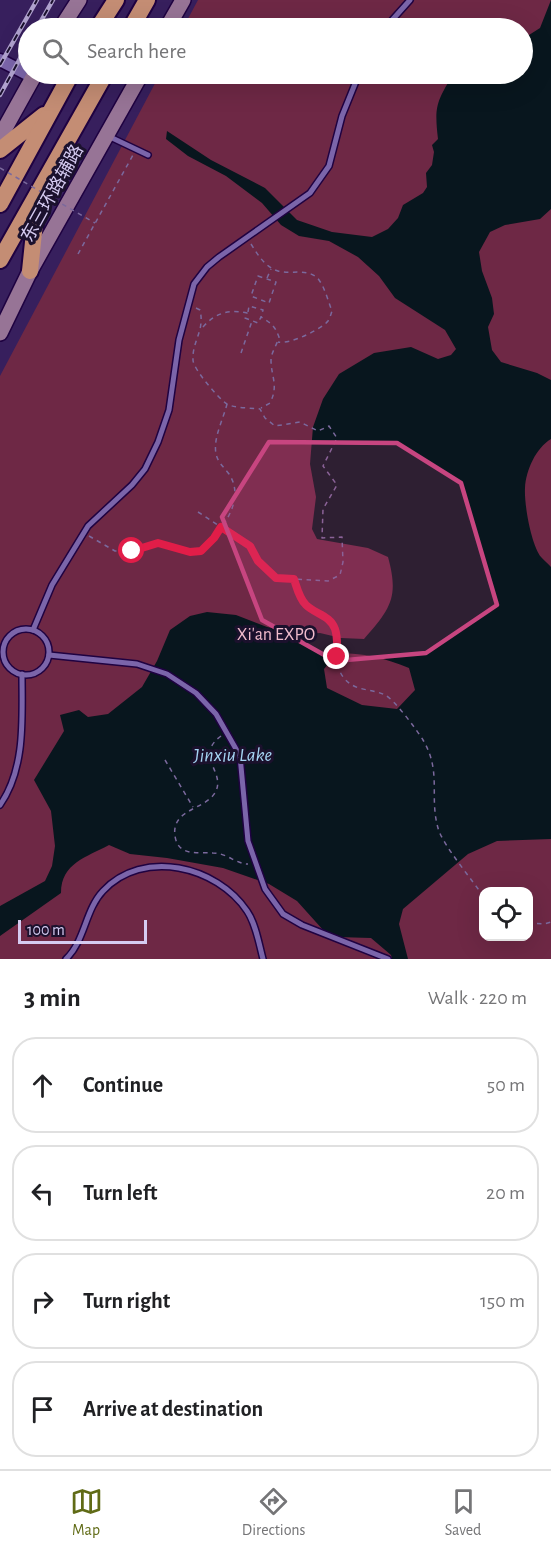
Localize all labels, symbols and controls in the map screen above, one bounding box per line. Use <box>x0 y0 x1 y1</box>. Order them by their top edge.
search box <box>18 18 533 84</box>
icon: search <box>39 35 72 68</box>
text: Search here <box>87 40 186 62</box>
street label: 东三环路辅路 <box>17 141 87 245</box>
route start <box>118 537 144 563</box>
park label: Xi'an EXPO <box>237 626 315 644</box>
route end <box>323 643 349 669</box>
water label: Jinxiu Lake <box>193 745 273 765</box>
map controls <box>479 887 533 941</box>
button: locate <box>479 887 533 941</box>
scale bar <box>18 917 147 944</box>
text: 100 m <box>27 922 65 938</box>
text: 3 min <box>24 985 81 1011</box>
text: Walk · 220 m <box>428 988 527 1008</box>
icon: ahead <box>26 1069 59 1102</box>
text: Continue <box>83 1074 163 1096</box>
text: 50 m <box>487 1075 525 1095</box>
icon: left <box>26 1177 59 1210</box>
text: Turn left <box>83 1182 157 1204</box>
text: 20 m <box>486 1183 525 1203</box>
icon: right <box>26 1285 59 1318</box>
text: Turn right <box>83 1290 170 1312</box>
text: 150 m <box>480 1291 525 1311</box>
icon: arrive <box>26 1393 59 1426</box>
text: Arrive at destination <box>83 1398 263 1420</box>
tab: Map <box>70 1485 103 1540</box>
tab: Directions <box>242 1485 306 1540</box>
tab: Saved <box>445 1485 481 1540</box>

